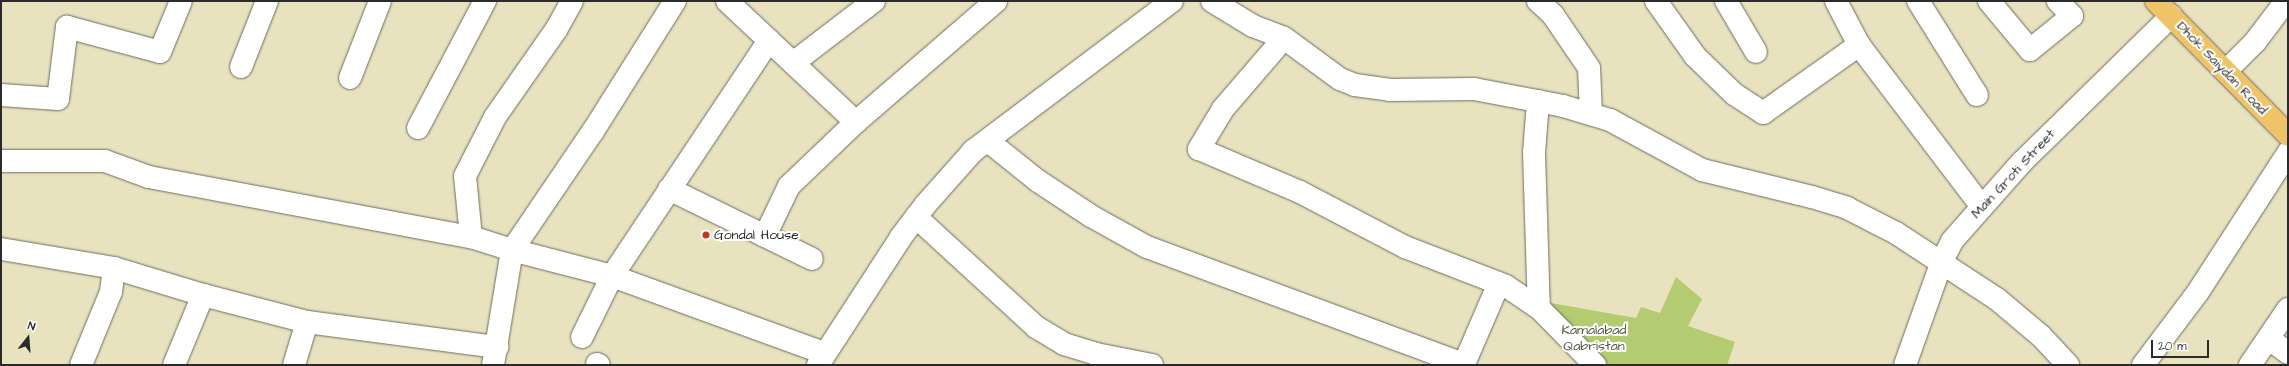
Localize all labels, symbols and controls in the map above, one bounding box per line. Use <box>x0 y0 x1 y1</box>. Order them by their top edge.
street label: Dhok Saiydan Road <box>2173 18 2271 118</box>
street label: Main Groti Street <box>1968 126 2058 222</box>
place label: Gondal House <box>714 227 799 243</box>
marker: Gondal House <box>701 230 711 240</box>
north arrow <box>8 318 48 358</box>
text: N <box>26 318 37 334</box>
park label: Kamalabad Qabristan <box>1561 322 1627 354</box>
scale bar <box>2153 332 2211 358</box>
text: 20 m <box>2158 338 2187 355</box>

